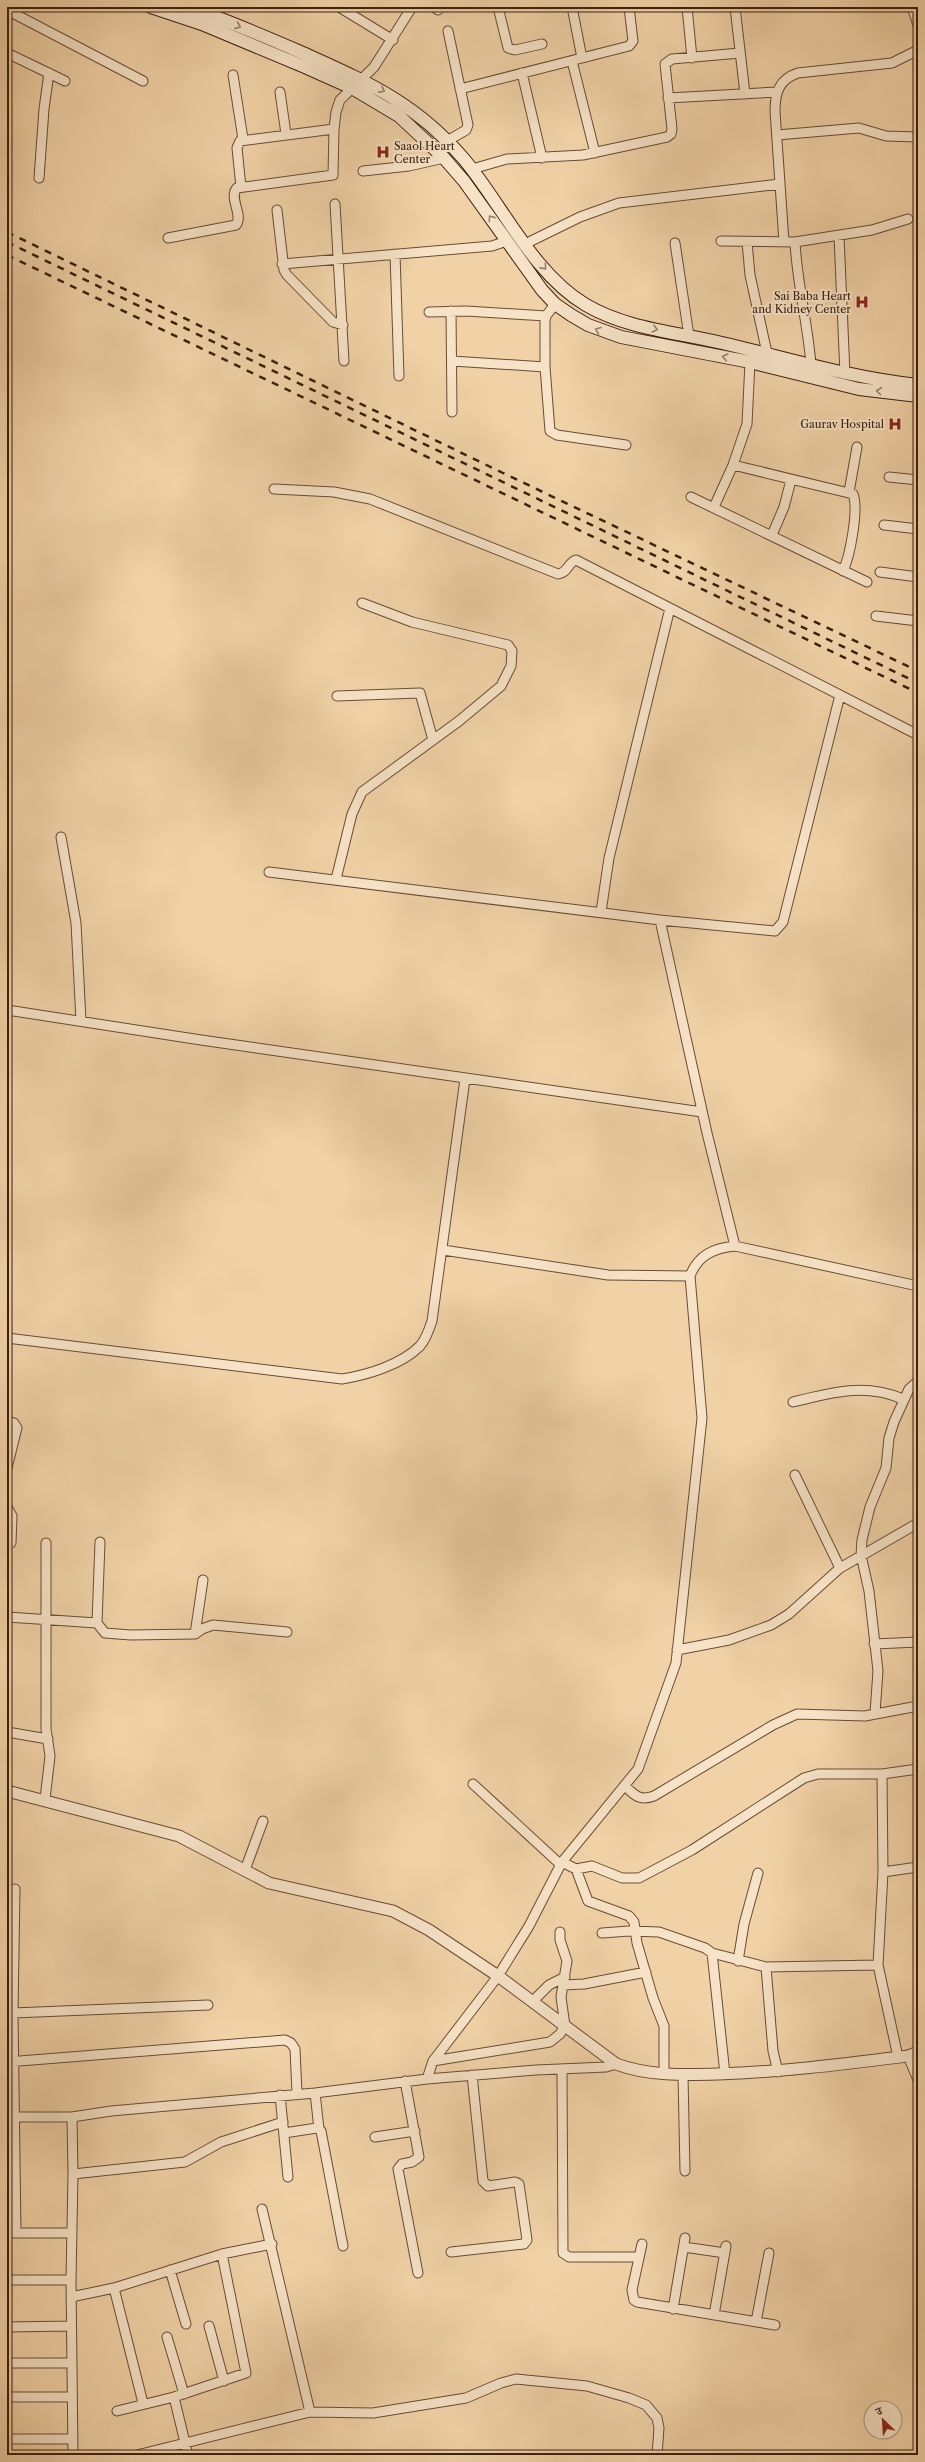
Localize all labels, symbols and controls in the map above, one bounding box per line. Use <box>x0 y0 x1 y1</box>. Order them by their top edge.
one-way arrow <box>234 21 241 29</box>
one-way arrow <box>378 86 385 93</box>
place label: Saaol Heart Center <box>394 139 455 166</box>
hospital icon: Saaol Heart Center <box>375 144 391 160</box>
one-way arrow <box>488 215 496 222</box>
one-way arrow <box>539 262 546 270</box>
place label: Sai Baba Heart and Kidney Center <box>752 289 851 316</box>
hospital icon: Sai Baba Heart and Kidney Center <box>854 294 870 310</box>
one-way arrow <box>651 324 658 333</box>
one-way arrow <box>595 326 602 334</box>
one-way arrow <box>722 353 728 361</box>
one-way arrow <box>876 387 882 396</box>
hospital icon: Gaurav Hospital <box>887 416 903 432</box>
place label: Gaurav Hospital <box>800 417 885 431</box>
north arrow <box>863 2400 903 2440</box>
text: उ <box>872 2403 886 2419</box>

